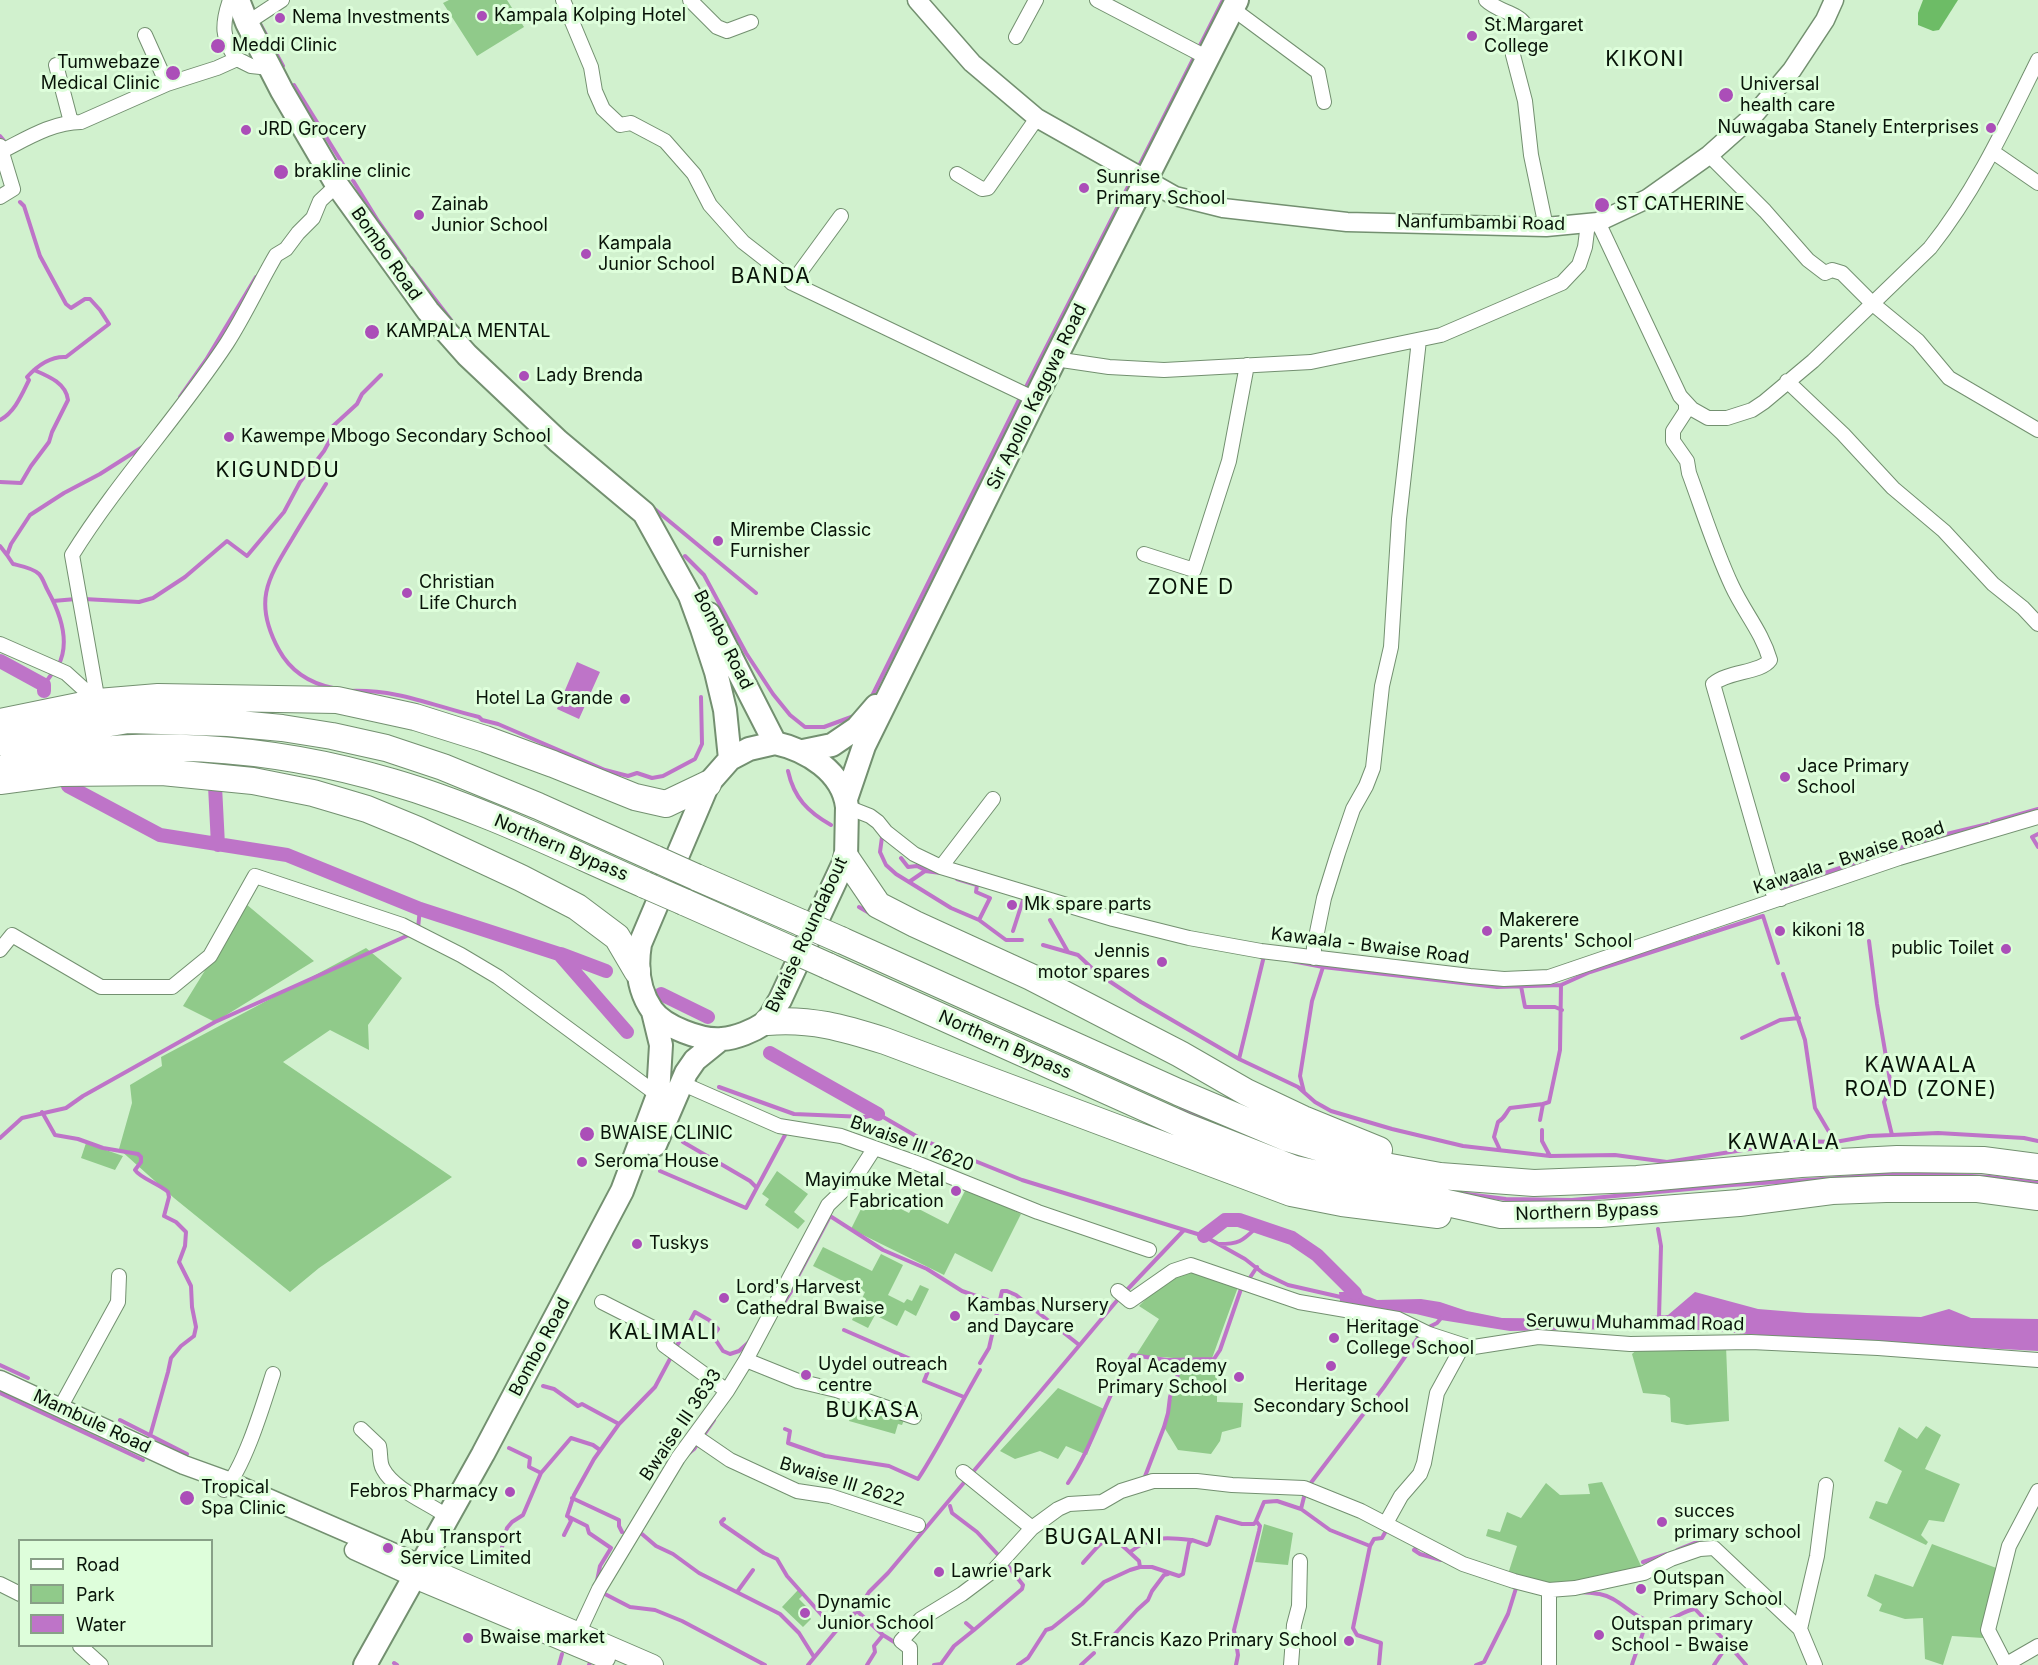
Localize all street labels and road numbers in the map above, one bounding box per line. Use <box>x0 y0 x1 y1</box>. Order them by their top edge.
street label: Bombo Road <box>346 203 426 305</box>
street label: Nanfumbambi Road <box>1397 211 1565 235</box>
street label: Sir Apollo Kaggwa Road <box>983 301 1091 493</box>
street label: Bombo Road <box>689 587 757 693</box>
street label: Northern Bypass <box>491 810 631 886</box>
street label: Kawaala - Bwaise Road <box>1751 817 1947 899</box>
street label: Bwaise Roundabout <box>762 854 852 1016</box>
street label: Kawaala - Bwaise Road <box>1270 923 1470 969</box>
street label: Northern Bypass <box>935 1006 1075 1084</box>
street label: Bwaise III 2620 <box>847 1112 977 1176</box>
street label: Northern Bypass <box>1515 1199 1659 1225</box>
street label: Bombo Road <box>505 1294 575 1400</box>
street label: Seruwu Muhammad Road <box>1525 1310 1745 1336</box>
street label: Bwaise III 3633 <box>636 1365 726 1485</box>
street label: Mambule Road <box>30 1385 154 1459</box>
street label: Bwaise III 2622 <box>777 1453 907 1511</box>

